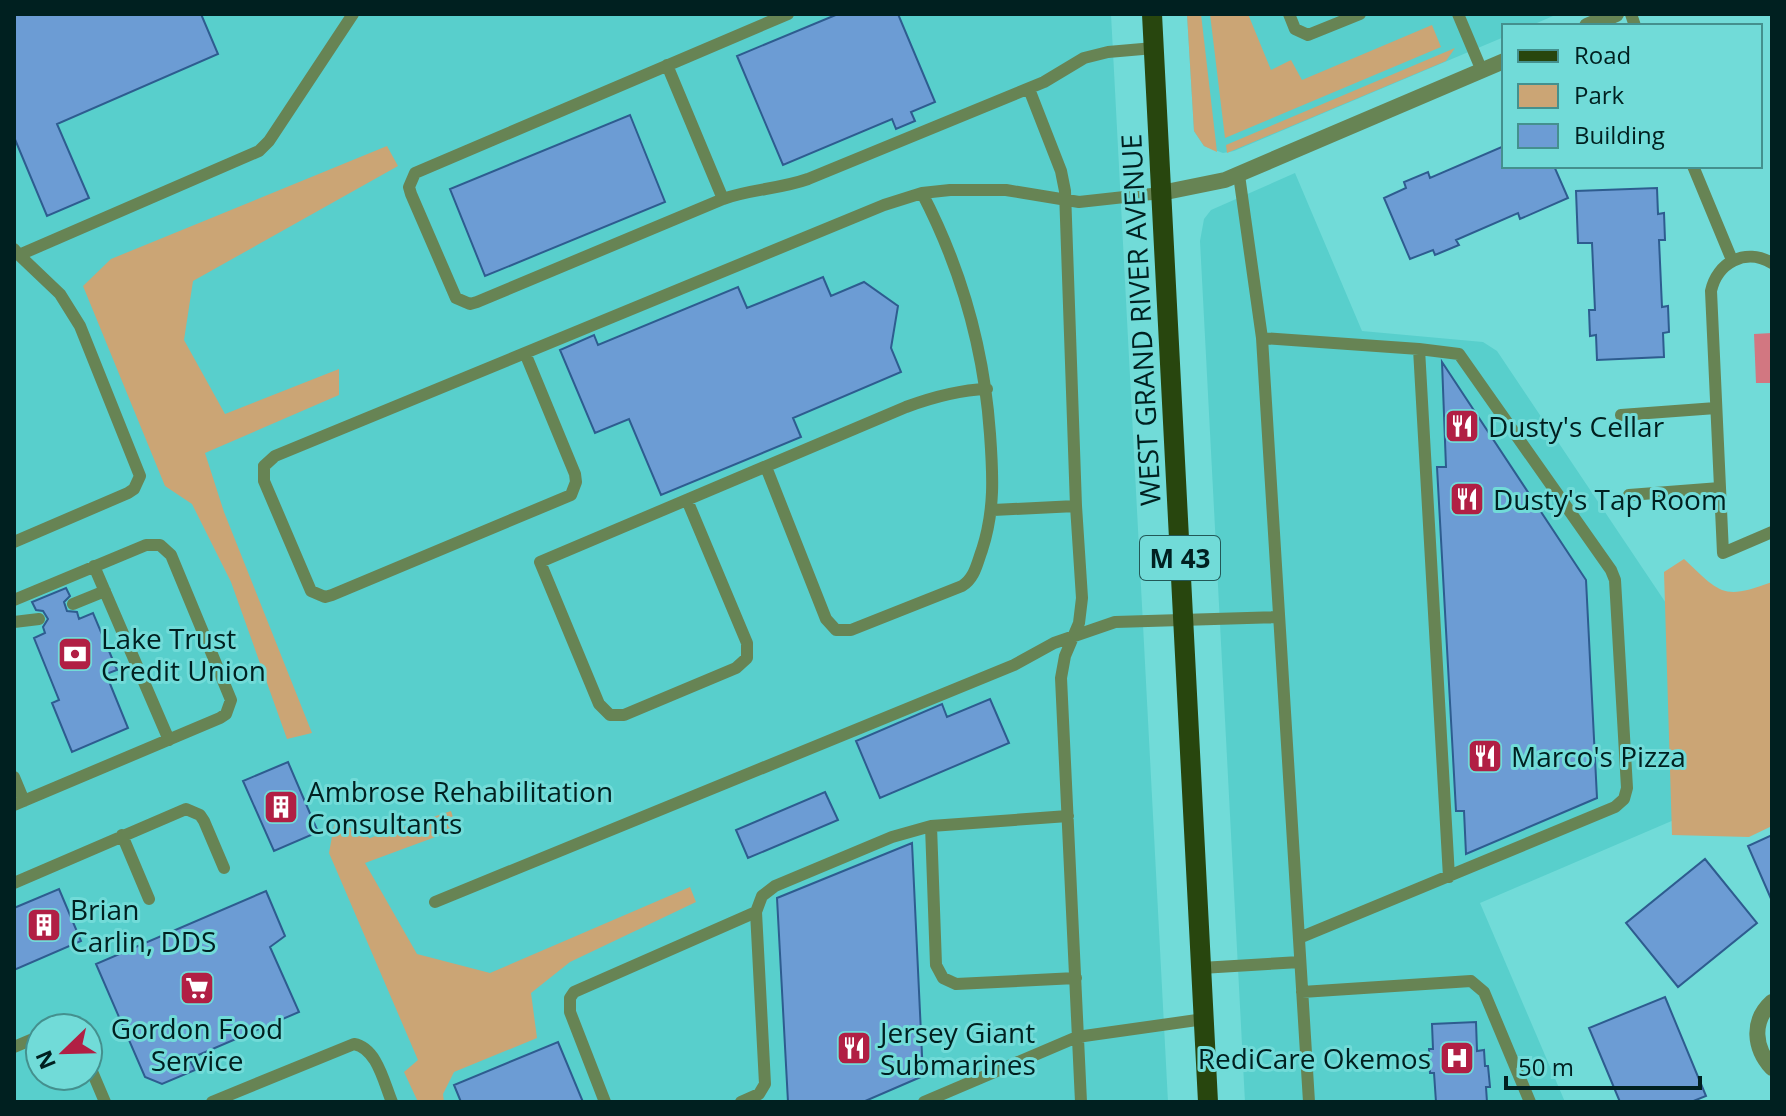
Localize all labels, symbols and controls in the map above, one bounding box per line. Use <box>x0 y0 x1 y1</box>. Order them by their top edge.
legend <box>1502 24 1762 168</box>
text: Road <box>1574 38 1631 71</box>
text: Park <box>1574 78 1625 111</box>
text: Building <box>1574 118 1665 151</box>
street label: WEST GRAND RIVER AVENUE <box>1111 133 1169 507</box>
restaurant icon: Dusty's Cellar <box>1443 407 1481 445</box>
place label: Dusty's Cellar <box>1488 407 1665 445</box>
restaurant icon: Dusty's Tap Room <box>1448 480 1486 518</box>
place label: Dusty's Tap Room <box>1493 480 1727 518</box>
road number: M 43 <box>1140 536 1220 580</box>
place label: Lake Trust Credit Union <box>101 619 266 689</box>
bank icon: Lake Trust Credit Union <box>56 635 94 673</box>
restaurant icon: Marco's Pizza <box>1466 737 1504 775</box>
place label: Marco's Pizza <box>1511 737 1686 775</box>
place label: Ambrose Rehabilitation Consultants <box>307 772 613 842</box>
building icon: Ambrose Rehabilitation Consultants <box>262 788 300 826</box>
place label: Brian Carlin, DDS <box>70 890 216 960</box>
building icon: Brian Carlin, DDS <box>25 906 63 944</box>
supermarket icon: Gordon Food Service <box>178 969 216 1007</box>
place label: Gordon Food Service <box>111 1009 283 1079</box>
north arrow <box>24 1012 104 1092</box>
place label: Jersey Giant Submarines <box>877 1013 1036 1083</box>
restaurant icon: Jersey Giant Submarines <box>835 1029 873 1067</box>
place label: RediCare Okemos <box>1198 1039 1431 1077</box>
hospital icon: RediCare Okemos <box>1438 1039 1476 1077</box>
scale bar <box>1506 1040 1700 1090</box>
text: N <box>27 1046 62 1074</box>
text: 50 m <box>1518 1050 1574 1083</box>

